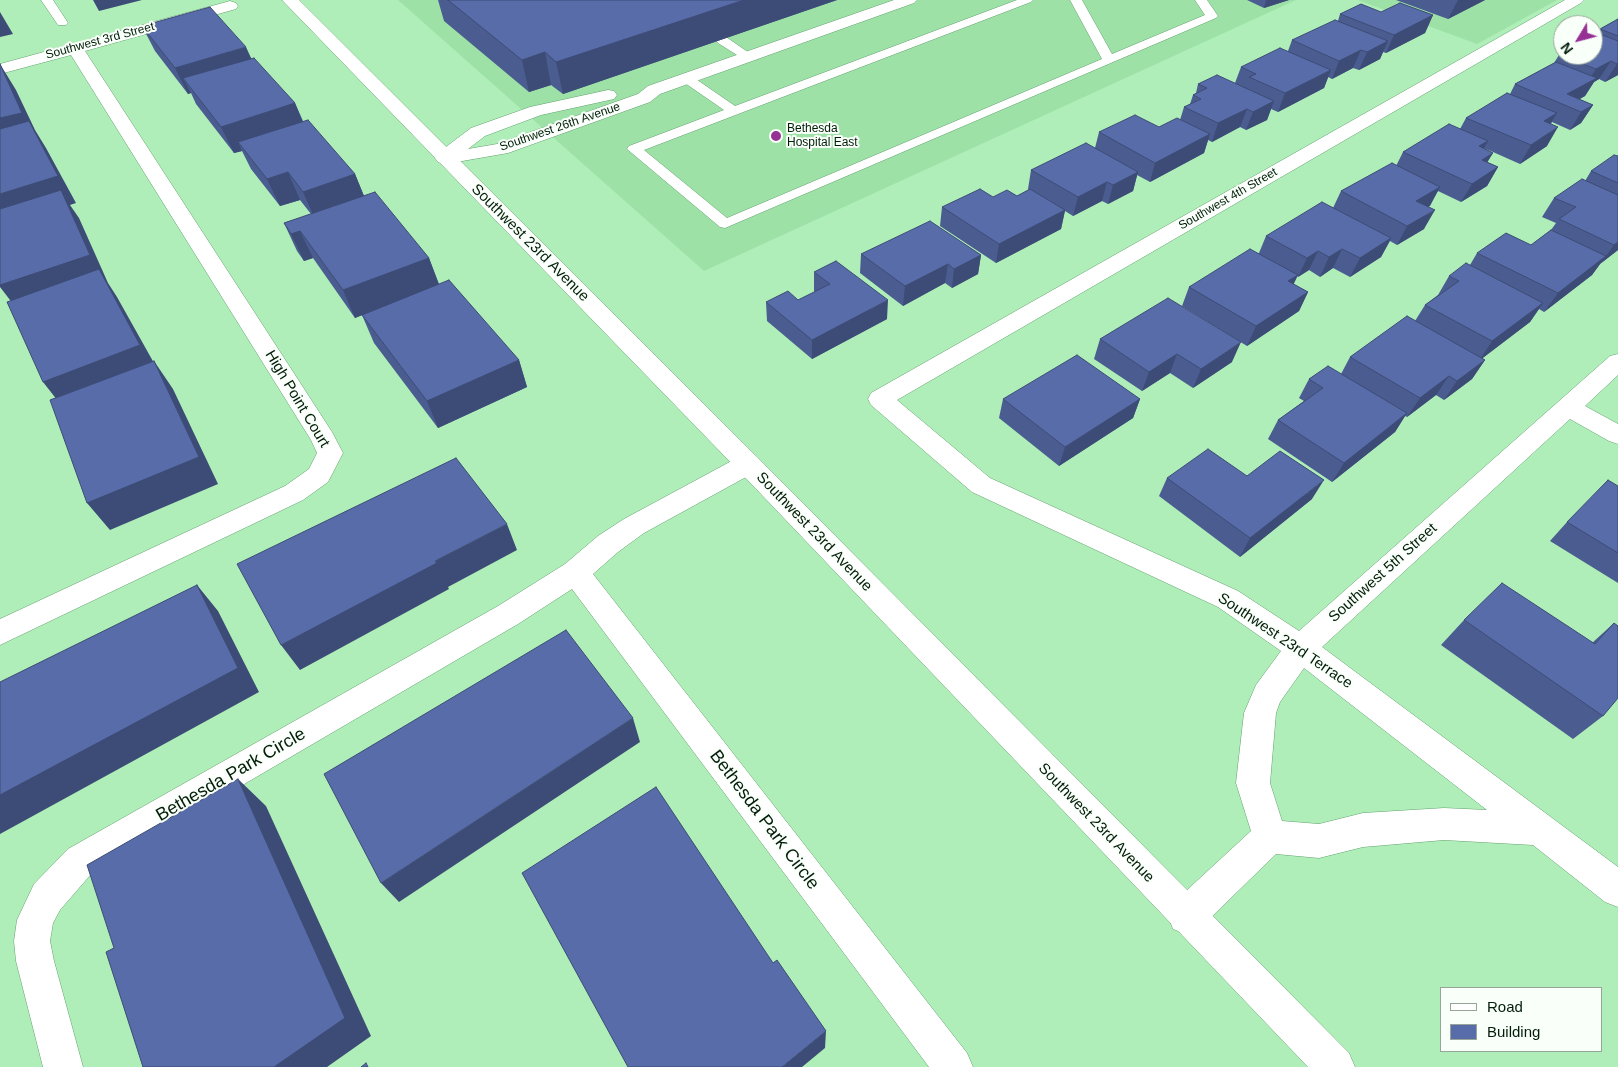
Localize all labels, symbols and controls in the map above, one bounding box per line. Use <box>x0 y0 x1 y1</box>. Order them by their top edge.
north arrow <box>1553 15 1603 65</box>
street label: Southwest 3rd Street <box>44 20 156 62</box>
text: N <box>1557 40 1576 57</box>
street label: Southwest 26th Avenue <box>498 100 622 154</box>
place label: Bethesda Hospital East <box>787 122 858 150</box>
marker: Bethesda Hospital East <box>769 129 783 143</box>
street label: Southwest 4th Street <box>1176 165 1280 233</box>
street label: Southwest 23rd Avenue <box>467 180 593 306</box>
street label: High Point Court <box>261 347 333 451</box>
street label: Southwest 23rd Avenue <box>752 469 876 595</box>
street label: Southwest 5th Street <box>1325 520 1441 626</box>
street label: Southwest 23rd Terrace <box>1214 589 1356 693</box>
street label: Bethesda Park Circle <box>152 723 310 827</box>
street label: Bethesda Park Circle <box>704 746 824 894</box>
street label: Southwest 23rd Avenue <box>1034 760 1158 886</box>
legend <box>1440 987 1603 1052</box>
text: Road <box>1487 998 1523 1015</box>
text: Building <box>1487 1023 1540 1040</box>

